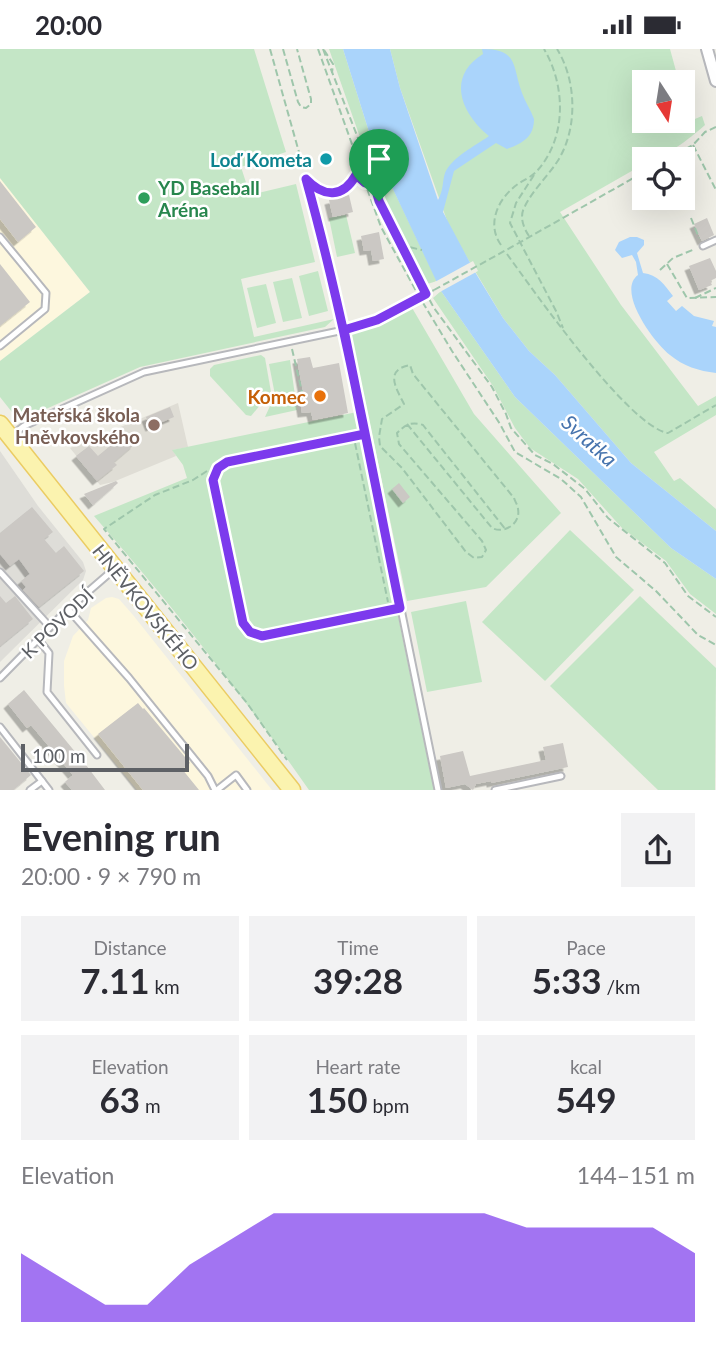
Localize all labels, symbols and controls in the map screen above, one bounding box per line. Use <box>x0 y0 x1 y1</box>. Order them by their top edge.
text: 20:00 <box>35 9 102 41</box>
north arrow <box>632 70 695 133</box>
map controls <box>632 70 695 210</box>
pin <box>349 129 409 201</box>
icon: arrive <box>360 140 398 178</box>
button: locate <box>632 147 695 210</box>
place label: Loď Kometa <box>210 148 312 171</box>
marker: Loď Kometa <box>318 151 334 167</box>
place label: YD Baseball Aréna <box>157 176 260 221</box>
marker: YD Baseball Aréna <box>136 190 152 206</box>
place label: Komec <box>248 385 306 408</box>
marker: Komec <box>312 388 328 404</box>
place label: Mateřská škola Hněvkovského <box>13 403 140 448</box>
water label: Svratka <box>557 409 623 471</box>
marker: Mateřská škola Hněvkovského <box>146 417 162 433</box>
street label: HNĚVKOVSKÉHO <box>88 539 204 675</box>
street label: K POVODÍ <box>16 582 99 663</box>
scale bar <box>21 741 189 773</box>
text: 100 m <box>32 744 86 767</box>
text: Evening run <box>21 813 221 859</box>
button: share <box>621 813 695 887</box>
text: 20:00 · 9 × 790 m <box>21 862 201 890</box>
text: Distance <box>94 936 166 959</box>
text: Time <box>337 936 379 959</box>
text: Pace <box>566 936 606 959</box>
text: 7.11 <box>80 959 150 1001</box>
text: 39:28 <box>313 959 403 1001</box>
text: 5:33 <box>532 959 602 1001</box>
text: km <box>150 975 180 998</box>
text: /km <box>602 975 640 998</box>
text: Elevation <box>91 1055 169 1078</box>
text: Heart rate <box>315 1055 401 1078</box>
text: kcal <box>570 1055 602 1078</box>
text: 63 <box>99 1078 140 1120</box>
text: 150 <box>307 1078 368 1120</box>
text: 549 <box>556 1078 616 1120</box>
text: m <box>140 1094 161 1117</box>
text: bpm <box>368 1094 409 1117</box>
text: Elevation <box>21 1161 114 1189</box>
text: 144–151 m <box>577 1161 695 1189</box>

